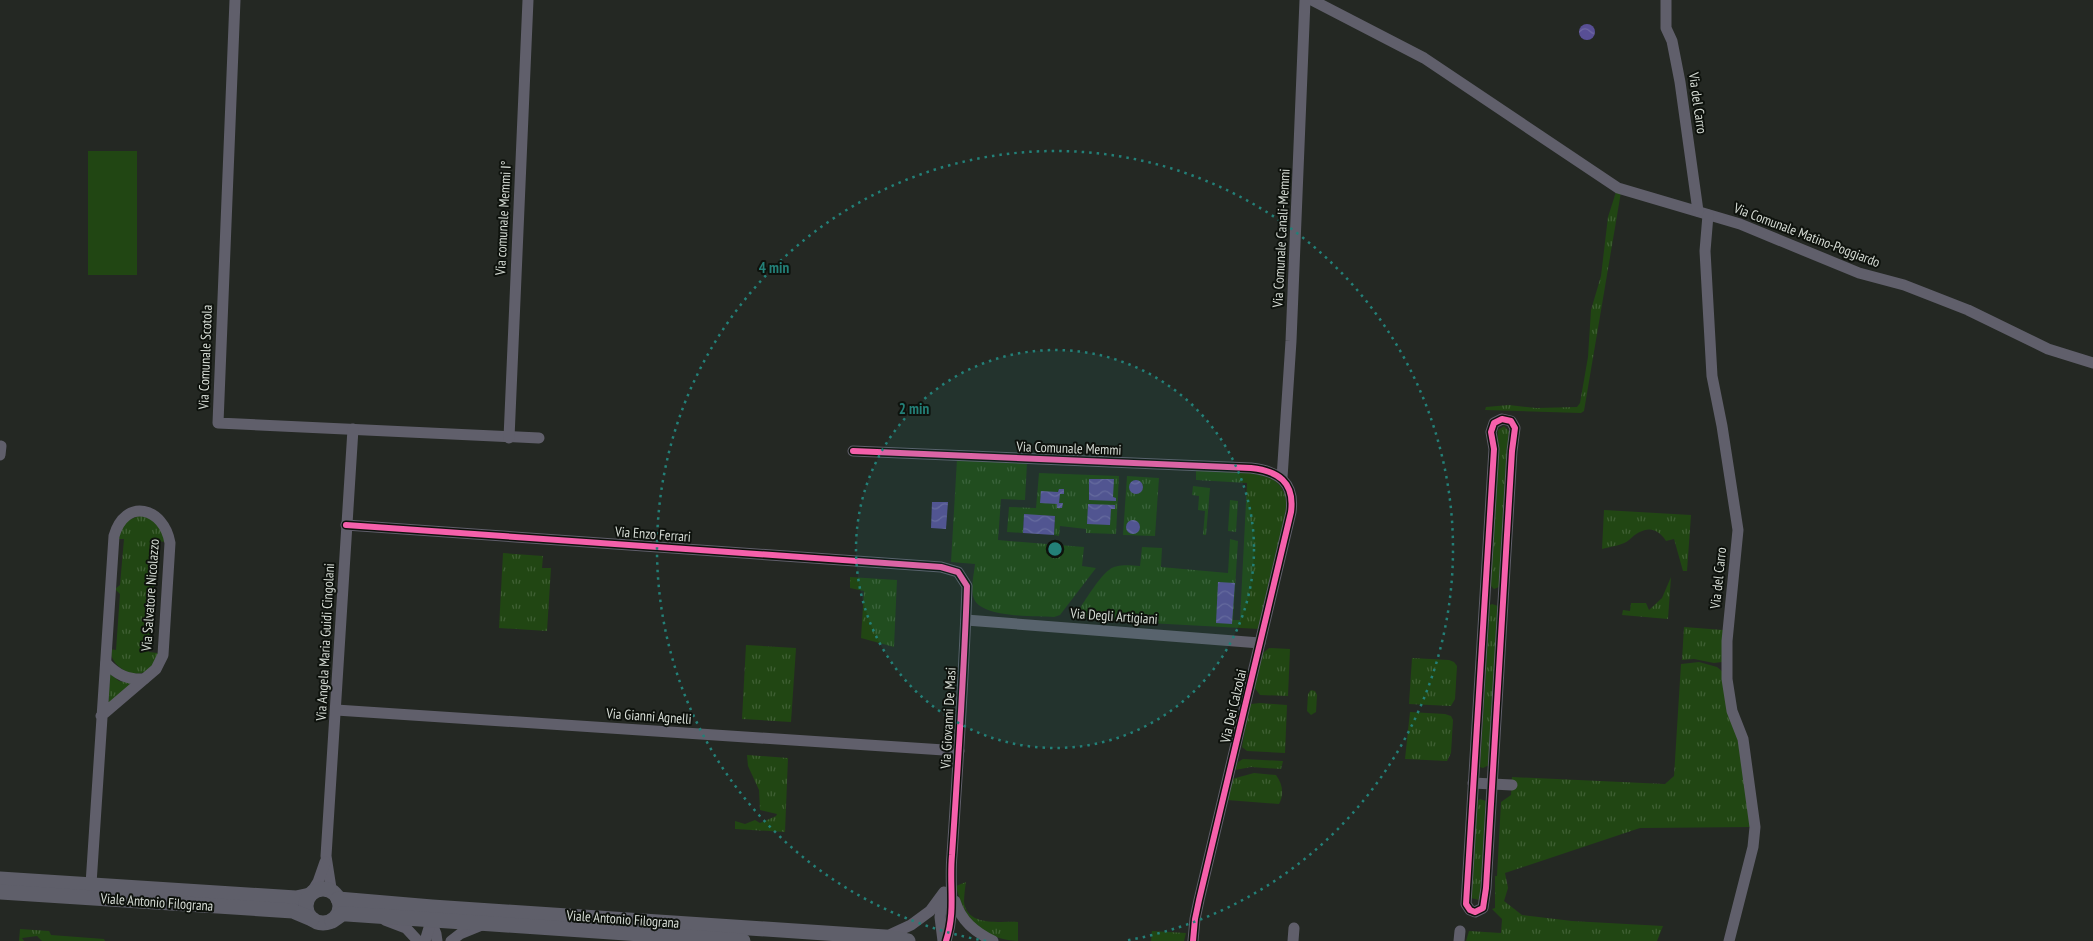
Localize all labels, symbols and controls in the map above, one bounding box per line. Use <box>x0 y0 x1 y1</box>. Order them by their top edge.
street label: Via del Carro <box>1685 70 1711 135</box>
street label: Via comunale Memmi I° <box>491 160 515 277</box>
street label: Via Comunale Canali-Memmi <box>1268 168 1294 309</box>
street label: Via Comunale Matino-Poggiardo <box>1730 198 1883 271</box>
text: 4 min <box>759 258 789 277</box>
street label: Via Comunale Scotola <box>194 304 216 411</box>
text: 2 min <box>899 399 929 418</box>
street label: Via Comunale Memmi <box>1015 437 1122 459</box>
street label: Via Enzo Ferrari <box>614 522 691 546</box>
street label: Via Salvatore Nicolazzo <box>137 538 163 653</box>
centre of rings <box>1046 540 1064 558</box>
street label: Via del Carro <box>1706 546 1730 611</box>
street label: Via Angela Maria Guidi Cingolani <box>312 563 338 722</box>
street label: Via Degli Artigiani <box>1069 604 1158 628</box>
street label: Via Giovanni De Masi <box>936 667 960 770</box>
street label: Via Dei Calzolai <box>1216 667 1250 746</box>
street label: Via Gianni Agnelli <box>605 704 692 728</box>
street label: Viale Antonio Filograna <box>99 889 214 915</box>
street label: Viale Antonio Filograna <box>565 906 680 932</box>

